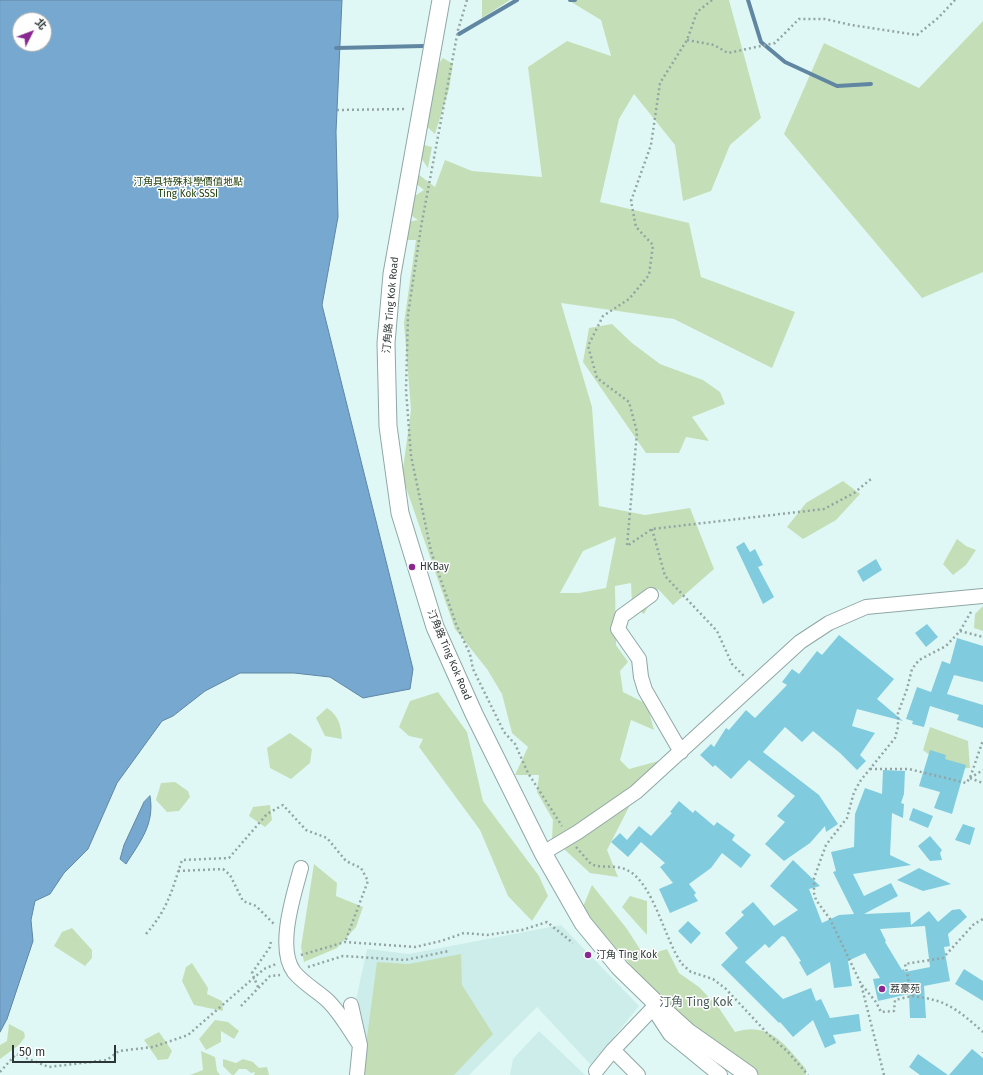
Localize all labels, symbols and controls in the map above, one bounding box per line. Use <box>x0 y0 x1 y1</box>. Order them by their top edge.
north arrow <box>12 12 52 52</box>
text: 北 <box>32 16 49 33</box>
park label: 汀角具特殊科學價值地點 Ting Kok SSSI <box>133 176 243 200</box>
street label: 汀角路 Ting Kok Road <box>381 256 401 354</box>
place label: HKBay <box>420 561 449 573</box>
marker: HKBay <box>407 562 417 572</box>
street label: 汀角路 Ting Kok Road <box>425 608 473 702</box>
place label: 汀角 Ting Kok <box>596 949 657 961</box>
marker: 汀角 Ting Kok <box>583 950 593 960</box>
place label: 荔豪苑 <box>890 983 920 995</box>
marker: 荔豪苑 <box>877 984 887 994</box>
district label: 汀角 Ting Kok <box>659 996 733 1010</box>
scale bar <box>14 1037 118 1063</box>
text: 50 m <box>19 1045 45 1059</box>

